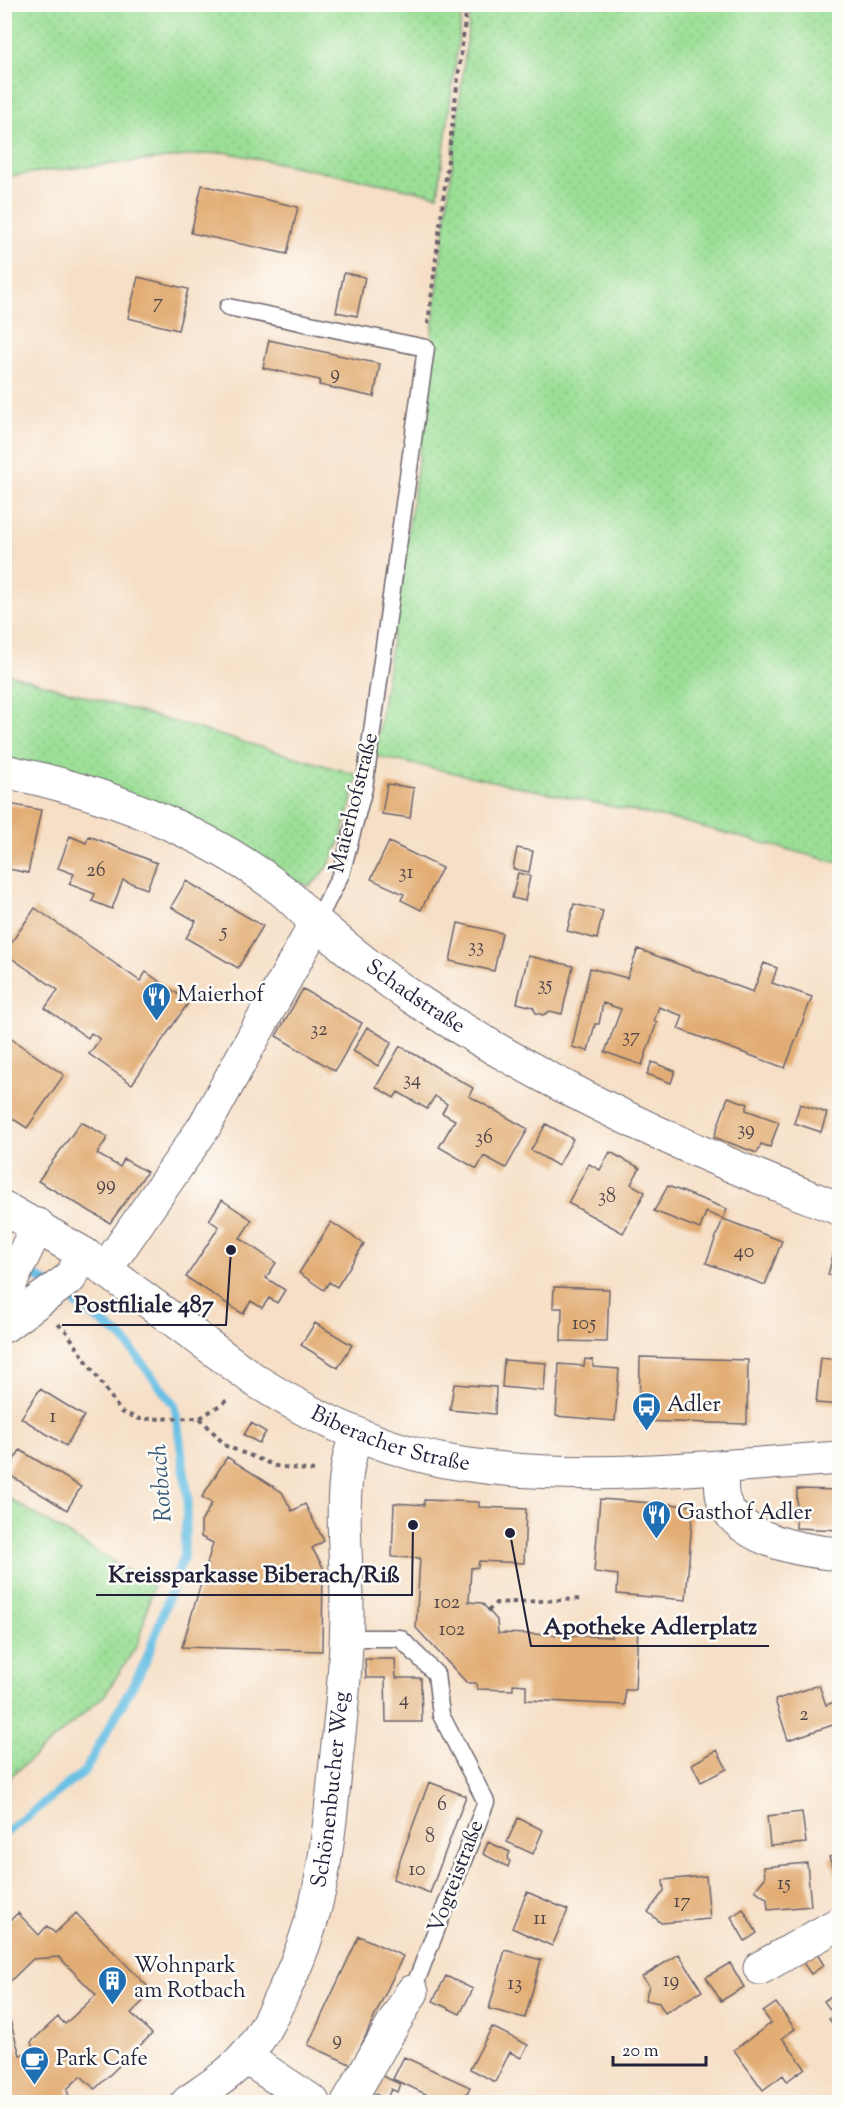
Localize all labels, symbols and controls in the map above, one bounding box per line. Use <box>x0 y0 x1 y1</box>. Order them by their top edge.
house number: 7 <box>153 289 163 318</box>
house number: 9 <box>330 360 340 389</box>
street label: Maierhofstraße <box>322 729 388 877</box>
house number: 26 <box>86 857 106 886</box>
house number: 31 <box>399 859 414 888</box>
house number: 5 <box>220 918 228 947</box>
house number: 33 <box>468 933 484 962</box>
street label: Schadstraße <box>358 952 471 1043</box>
house number: 35 <box>538 971 553 1000</box>
restaurant icon: Maierhof <box>140 980 172 1022</box>
place label: Maierhof <box>177 980 266 1012</box>
house number: 32 <box>310 1016 328 1045</box>
house number: 37 <box>622 1023 640 1052</box>
house number: 34 <box>403 1066 421 1095</box>
house number: 39 <box>737 1116 755 1145</box>
house number: 36 <box>475 1124 493 1153</box>
house number: 99 <box>96 1171 116 1200</box>
house number: 38 <box>598 1183 616 1212</box>
house number: 40 <box>734 1238 754 1267</box>
callout: Postfiliale 487 <box>62 1283 226 1325</box>
text: Postfiliale 487 <box>74 1289 214 1323</box>
house number: 105 <box>572 1310 596 1339</box>
bus stop icon: Adler <box>630 1390 662 1432</box>
place label: Adler <box>667 1390 721 1422</box>
street label: Biberacher Straße <box>305 1399 472 1481</box>
house number: 1 <box>50 1403 57 1432</box>
water label: Rotbach <box>142 1443 182 1523</box>
restaurant icon: Gasthof Adler <box>640 1498 672 1540</box>
place label: Gasthof Adler <box>677 1498 812 1530</box>
callout: Kreissparkasse Biberach/Riß <box>96 1553 412 1595</box>
text: Kreissparkasse Biberach/Riß <box>108 1559 400 1593</box>
house number: 102 <box>434 1589 460 1618</box>
callout: Apotheke Adlerplatz <box>531 1604 769 1646</box>
text: Apotheke Adlerplatz <box>543 1611 757 1645</box>
house number: 102 <box>439 1616 465 1645</box>
house number: 4 <box>399 1686 409 1715</box>
street label: Schönenbucher Weg <box>304 1690 359 1891</box>
house number: 2 <box>799 1701 809 1730</box>
house number: 6 <box>437 1791 447 1820</box>
street label: Vogteistraße <box>421 1816 493 1938</box>
house number: 8 <box>425 1823 435 1852</box>
house number: 10 <box>408 1856 426 1885</box>
house number: 15 <box>777 1870 791 1899</box>
house number: 17 <box>674 1888 690 1917</box>
house number: 11 <box>533 1905 547 1934</box>
place label: Wohnpark am Rotbach <box>134 1951 246 2008</box>
building icon: Wohnpark am Rotbach <box>97 1964 129 2006</box>
house number: 19 <box>663 1967 679 1996</box>
house number: 13 <box>508 1970 522 1999</box>
house number: 9 <box>332 2026 342 2055</box>
scale bar <box>613 2029 706 2067</box>
text: 20 m <box>622 2039 659 2065</box>
cafe icon: Park Cafe <box>19 2044 51 2086</box>
place label: Park Cafe <box>56 2044 148 2076</box>

